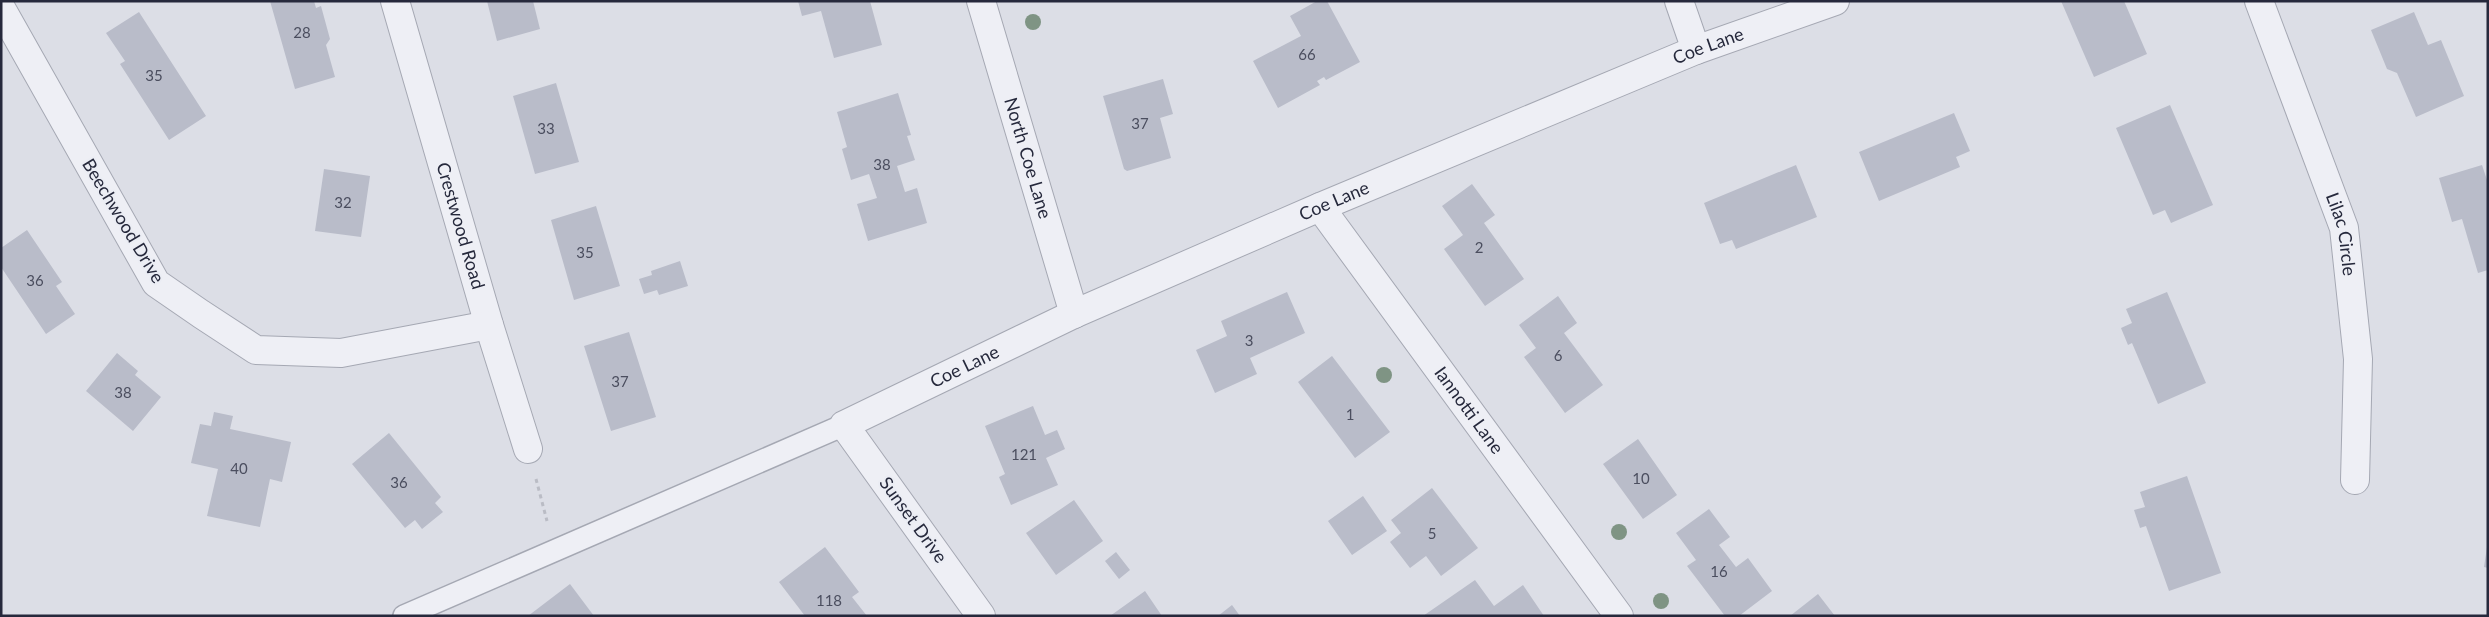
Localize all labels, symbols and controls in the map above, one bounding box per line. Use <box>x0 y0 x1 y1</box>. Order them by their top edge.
street label: Coe Lane <box>1669 22 1746 69</box>
house number: 28 <box>293 23 311 41</box>
house number: 66 <box>1298 45 1316 63</box>
house number: 35 <box>145 66 163 84</box>
street label: North Coe Lane <box>1000 95 1057 221</box>
house number: 37 <box>1131 114 1149 132</box>
house number: 33 <box>537 119 555 137</box>
street label: Beechwood Drive <box>78 154 170 287</box>
house number: 38 <box>873 155 891 173</box>
street label: Crestwood Road <box>432 159 490 291</box>
street label: Coe Lane <box>1295 176 1372 225</box>
street label: Lilac Circle <box>2322 189 2361 277</box>
house number: 32 <box>334 193 352 211</box>
house number: 2 <box>1475 238 1483 256</box>
house number: 35 <box>576 243 594 261</box>
house number: 36 <box>26 271 44 289</box>
house number: 3 <box>1245 331 1253 349</box>
street label: Coe Lane <box>926 340 1002 392</box>
house number: 6 <box>1554 346 1563 364</box>
street label: Iannotti Lane <box>1430 362 1509 458</box>
house number: 37 <box>611 372 629 390</box>
house number: 38 <box>114 383 132 401</box>
house number: 1 <box>1346 405 1354 423</box>
house number: 121 <box>1011 445 1037 463</box>
house number: 40 <box>230 459 248 477</box>
house number: 10 <box>1632 469 1650 487</box>
street label: Sunset Drive <box>875 472 952 567</box>
house number: 36 <box>390 473 408 491</box>
house number: 5 <box>1428 524 1436 542</box>
house number: 16 <box>1710 562 1728 580</box>
house number: 118 <box>816 591 842 609</box>

